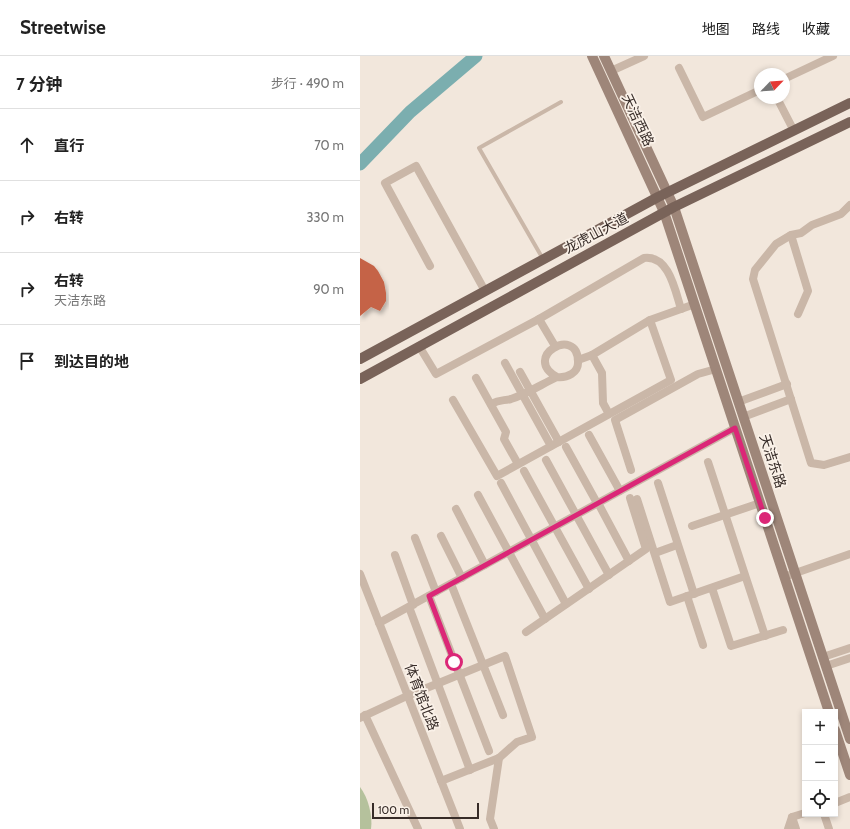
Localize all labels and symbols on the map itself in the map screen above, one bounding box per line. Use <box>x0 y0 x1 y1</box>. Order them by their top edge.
north arrow <box>754 68 790 104</box>
street label: 天洁西路 <box>618 91 658 149</box>
street label: 龙虎山大道 <box>561 209 631 257</box>
street label: 天洁东路 <box>756 432 790 490</box>
route end <box>756 509 774 527</box>
route start <box>445 653 463 671</box>
street label: 体育馆北路 <box>401 661 443 733</box>
scale bar <box>372 801 479 820</box>

